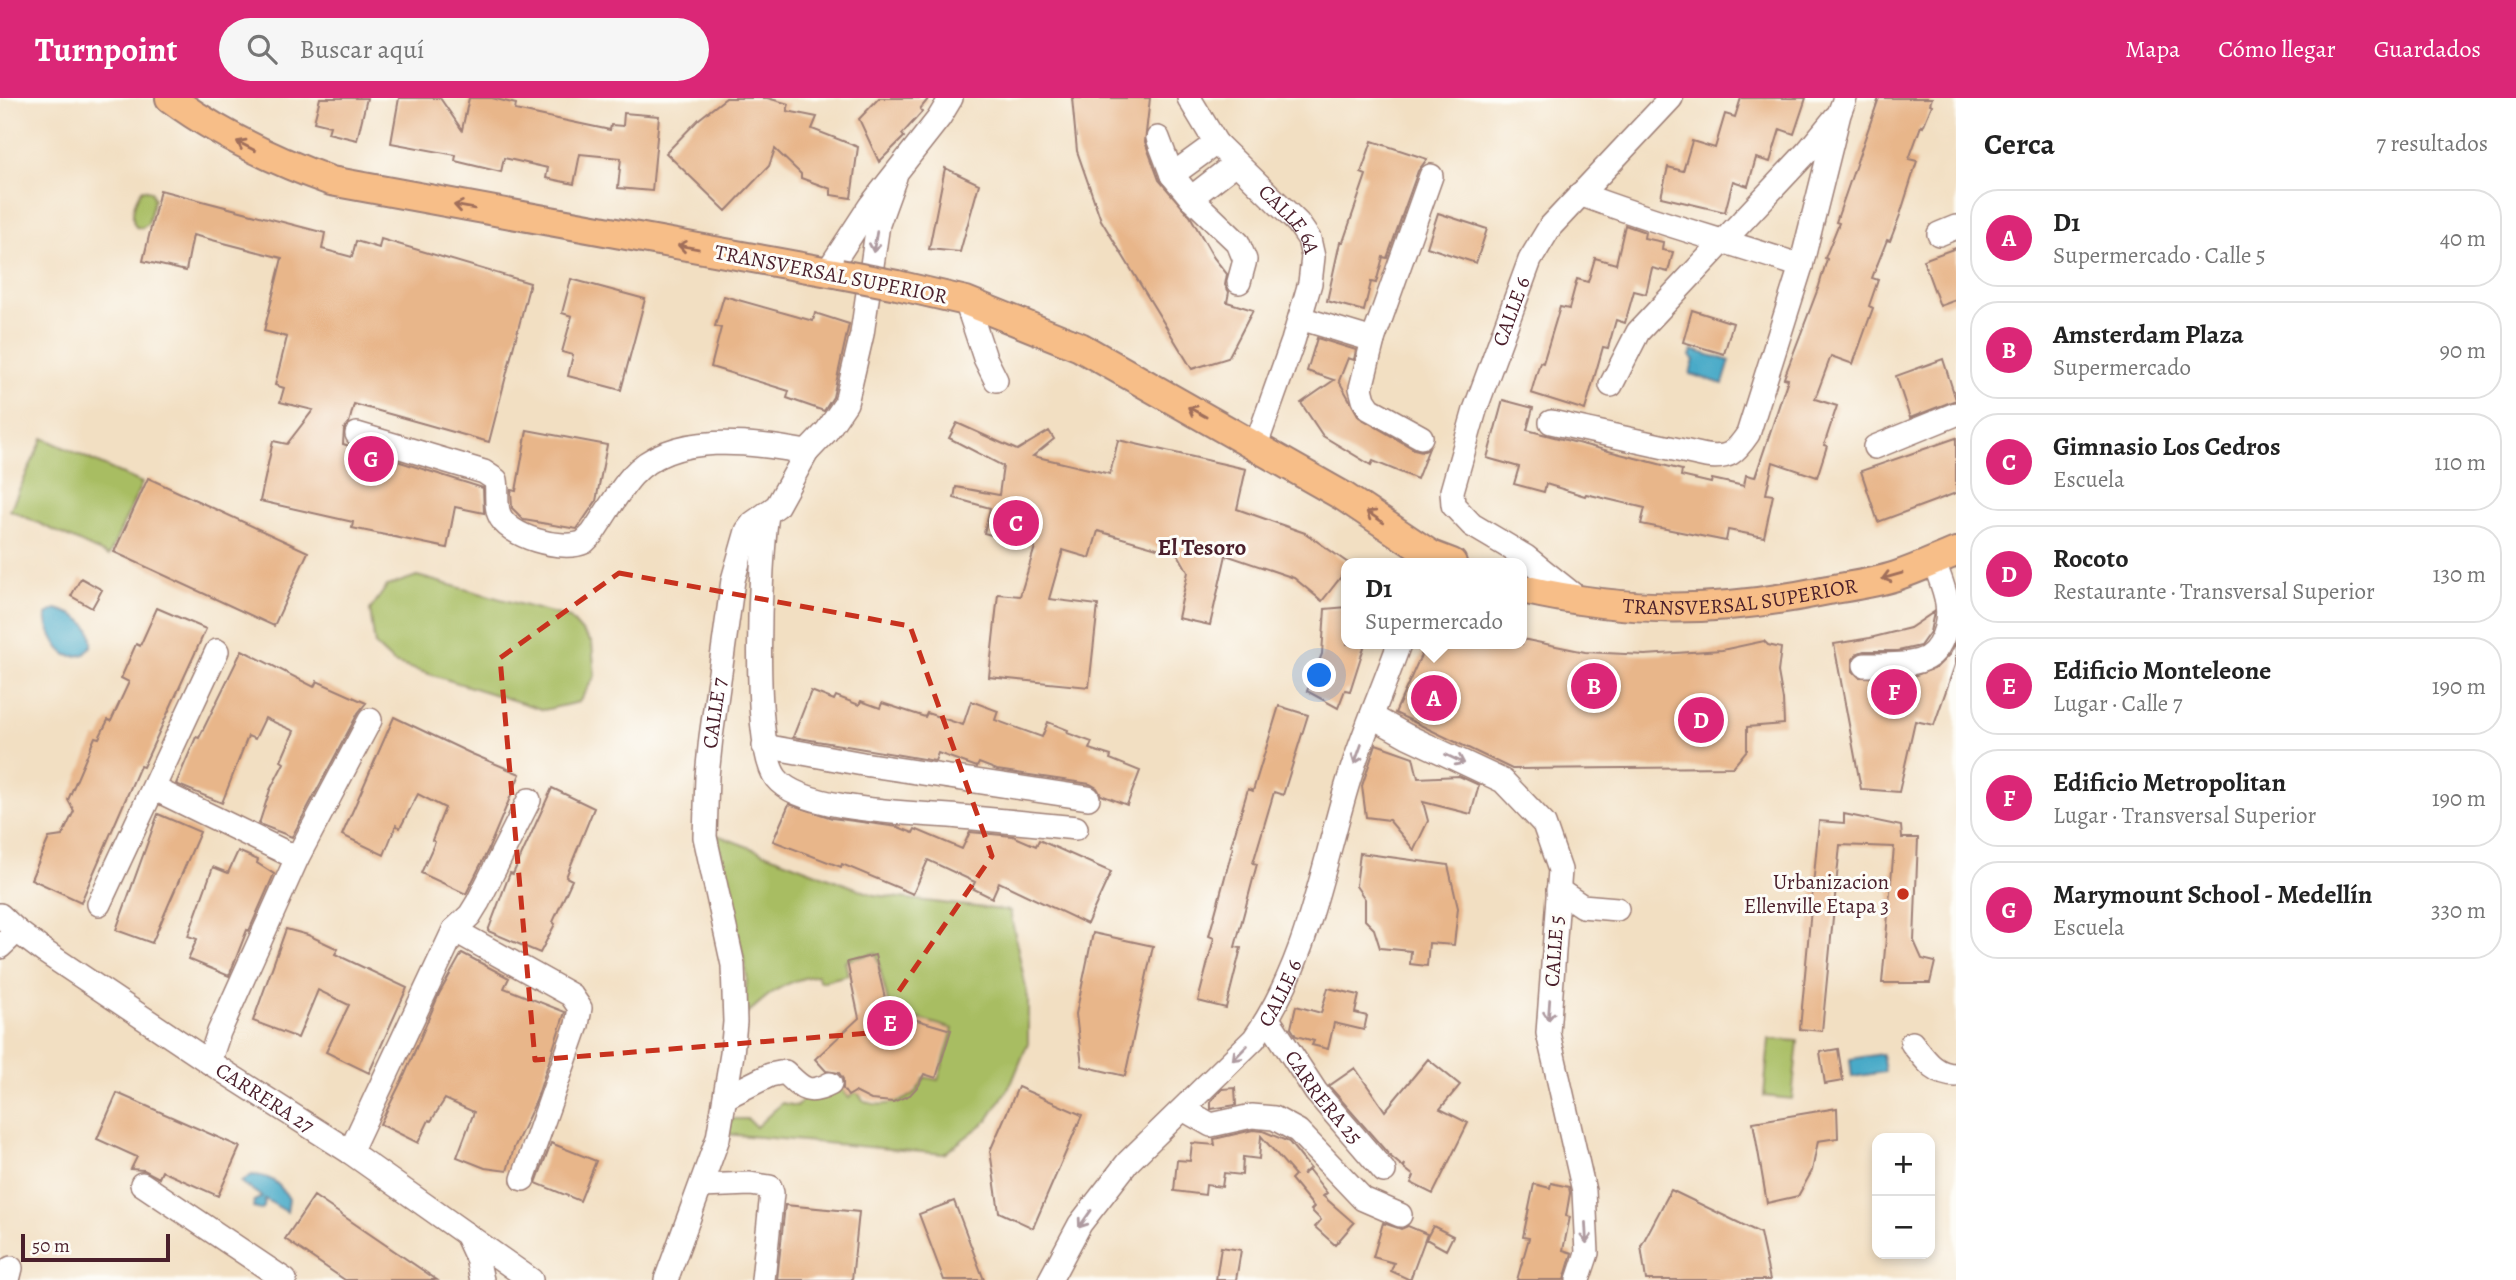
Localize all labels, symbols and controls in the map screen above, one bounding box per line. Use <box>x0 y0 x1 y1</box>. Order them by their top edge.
search box <box>219 18 709 81</box>
text: Turnpoint <box>35 27 177 72</box>
icon: search <box>243 30 281 68</box>
text: Buscar aquí <box>299 32 424 67</box>
text: Mapa <box>2125 33 2180 65</box>
text: Cómo llegar <box>2218 33 2336 65</box>
text: Guardados <box>2374 33 2481 65</box>
text: Cerca <box>1984 124 2055 164</box>
text: 7 resultados <box>2376 128 2488 159</box>
one-way arrow <box>236 139 257 152</box>
street label: CALLE 6A <box>1252 178 1326 257</box>
one-way arrow <box>453 199 476 213</box>
text: D1 <box>2053 205 2080 240</box>
text: A <box>2002 223 2016 254</box>
text: 40 m <box>2440 223 2486 254</box>
one-way arrow <box>868 230 881 253</box>
street label: TRANSVERSAL SUPERIOR <box>712 238 950 310</box>
one-way arrow <box>677 240 700 253</box>
text: Supermercado · Calle 5 <box>2053 240 2266 271</box>
street label: CALLE 6 <box>1486 272 1537 350</box>
text: Amsterdam Plaza <box>2053 317 2244 352</box>
text: B <box>2002 335 2016 366</box>
text: 90 m <box>2440 335 2486 366</box>
text: Supermercado <box>2053 352 2191 383</box>
one-way arrow <box>1187 405 1207 419</box>
text: Gimnasio Los Cedros <box>2053 429 2281 464</box>
pin: G <box>348 433 394 485</box>
text: C <box>2002 447 2016 478</box>
text: 110 m <box>2434 447 2486 478</box>
text: Escuela <box>2053 464 2125 495</box>
pin: C <box>993 497 1039 549</box>
one-way arrow <box>1365 510 1385 524</box>
district label: El Tesoro <box>1158 532 1247 563</box>
text: Rocoto <box>2053 541 2129 576</box>
popup <box>1341 558 1527 649</box>
text: D <box>2001 559 2017 590</box>
text: 130 m <box>2433 559 2486 590</box>
text: D1 <box>1365 571 1392 606</box>
street label: TRANSVERSAL SUPERIOR <box>1621 571 1860 622</box>
one-way arrow <box>1881 571 1903 584</box>
text: Restaurante · Transversal Superior <box>2053 576 2375 607</box>
text: Supermercado <box>1365 606 1503 637</box>
text: Edificio Monteleone <box>2053 653 2271 688</box>
your location <box>1302 658 1336 692</box>
pin: B <box>1571 660 1617 712</box>
pin: F <box>1871 666 1917 718</box>
text: E <box>2002 671 2016 702</box>
text: 190 m <box>2432 671 2486 702</box>
pin: A <box>1411 672 1457 724</box>
street label: CALLE 7 <box>696 676 733 750</box>
text: Lugar · Calle 7 <box>2053 688 2182 719</box>
pin: D <box>1678 694 1724 746</box>
one-way arrow <box>1351 742 1363 764</box>
one-way arrow <box>1444 753 1465 766</box>
text: Edificio Metropolitan <box>2053 765 2286 800</box>
text: F <box>2003 783 2015 814</box>
text: 190 m <box>2432 783 2486 814</box>
text: Lugar · Transversal Superior <box>2053 800 2316 831</box>
place label: Urbanizacion Ellenville Etapa 3 <box>1744 868 1889 920</box>
text: Marymount School - Medellín <box>2053 877 2372 912</box>
marker: Urbanizacion Ellenville Etapa 3 <box>1895 886 1911 902</box>
text: G <box>2001 895 2017 926</box>
text: 330 m <box>2431 895 2486 926</box>
text: Escuela <box>2053 912 2125 943</box>
street label: CALLE 5 <box>1538 914 1570 988</box>
street label: CALLE 6 <box>1251 955 1308 1032</box>
pin: E <box>867 997 913 1049</box>
one-way arrow <box>1542 998 1555 1021</box>
one-way arrow <box>1231 1044 1248 1061</box>
street label: CARRERA 25 <box>1278 1045 1369 1150</box>
street label: CARRERA 27 <box>210 1056 320 1140</box>
map controls <box>1872 1133 1935 1259</box>
button: + <box>1872 1133 1935 1196</box>
button: − <box>1872 1196 1935 1259</box>
one-way arrow <box>1078 1209 1092 1228</box>
one-way arrow <box>1580 1222 1593 1244</box>
scale bar <box>21 1231 170 1263</box>
text: 50 m <box>32 1233 70 1259</box>

